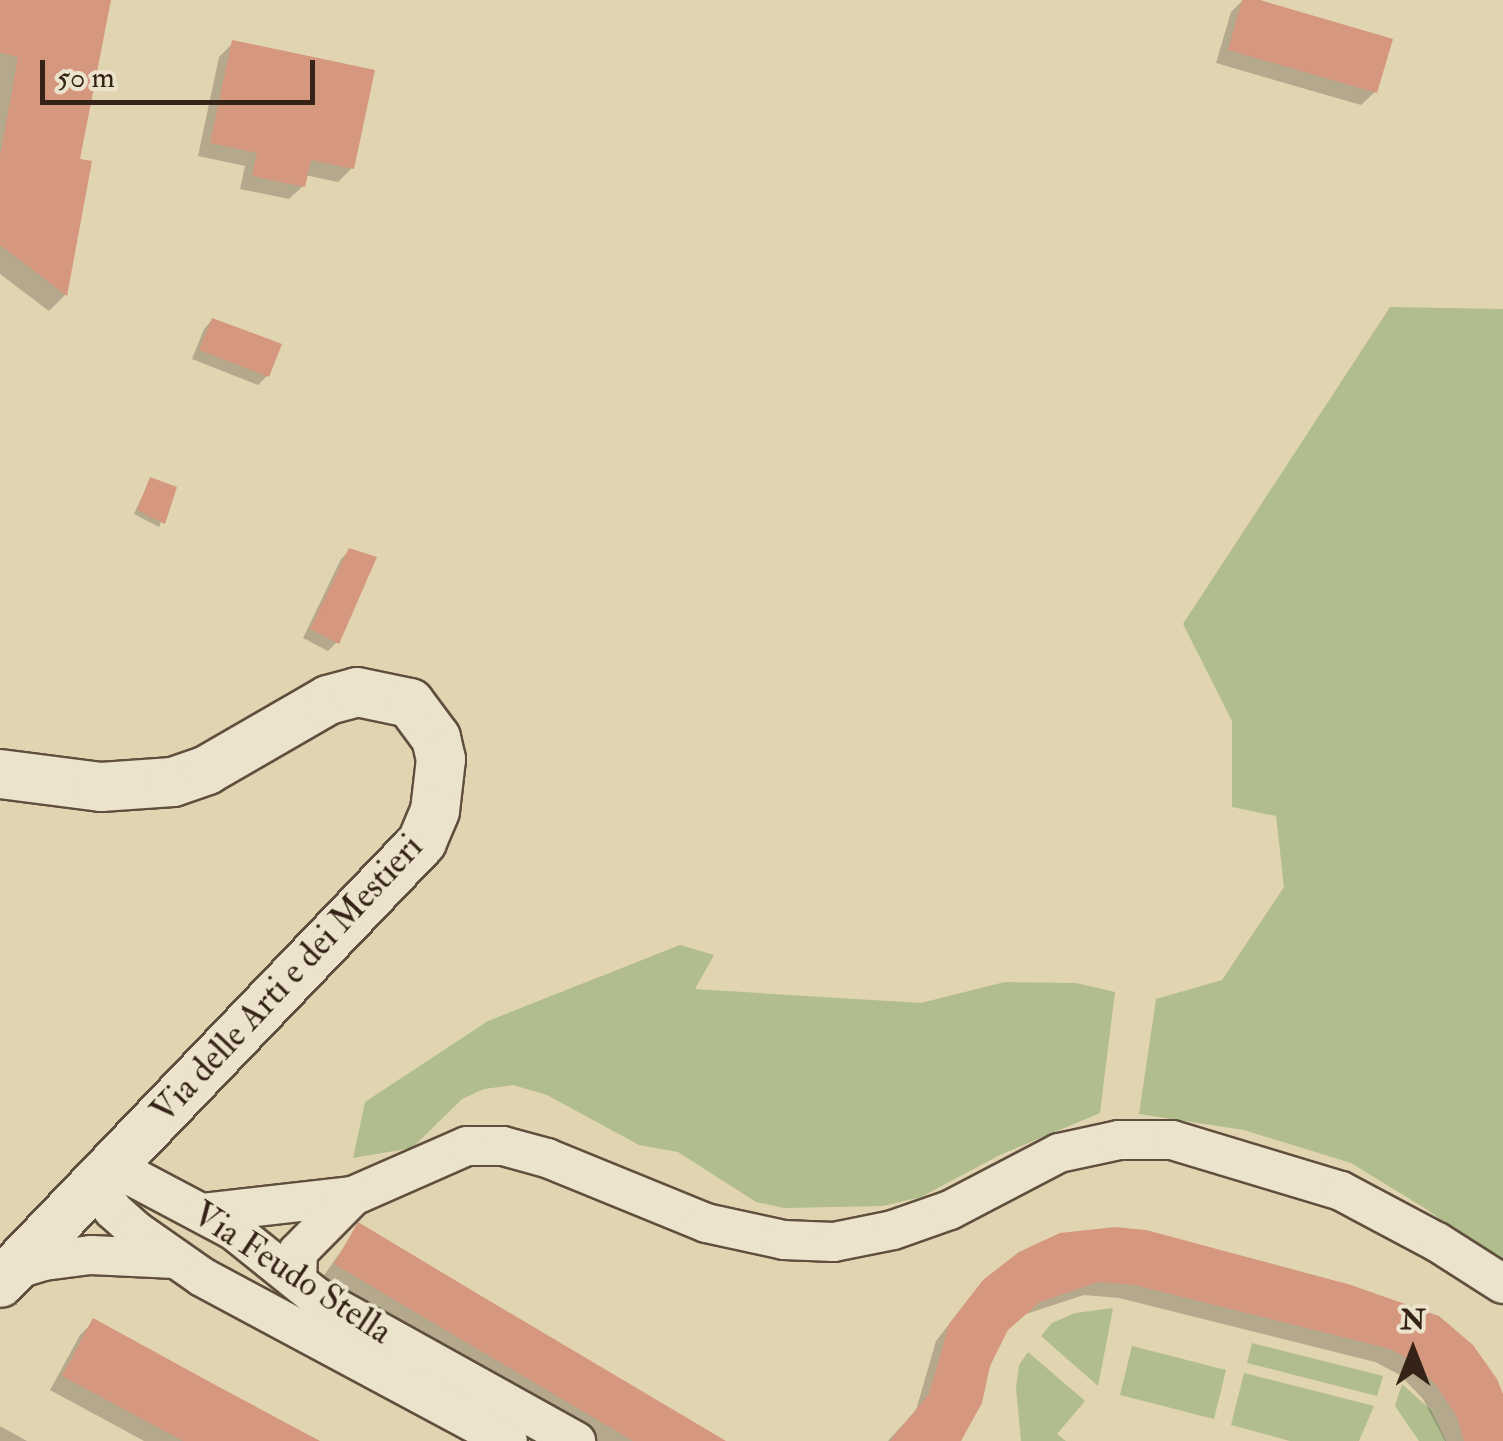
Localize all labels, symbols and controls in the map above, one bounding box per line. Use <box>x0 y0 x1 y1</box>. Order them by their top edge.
scale bar <box>45 40 320 102</box>
text: 50 m <box>57 59 115 96</box>
street label: Via delle Arti e dei Mestieri <box>143 826 431 1132</box>
street label: Via Feudo Stella <box>185 1193 399 1353</box>
north arrow <box>1363 1301 1463 1401</box>
text: N <box>1400 1303 1426 1338</box>

